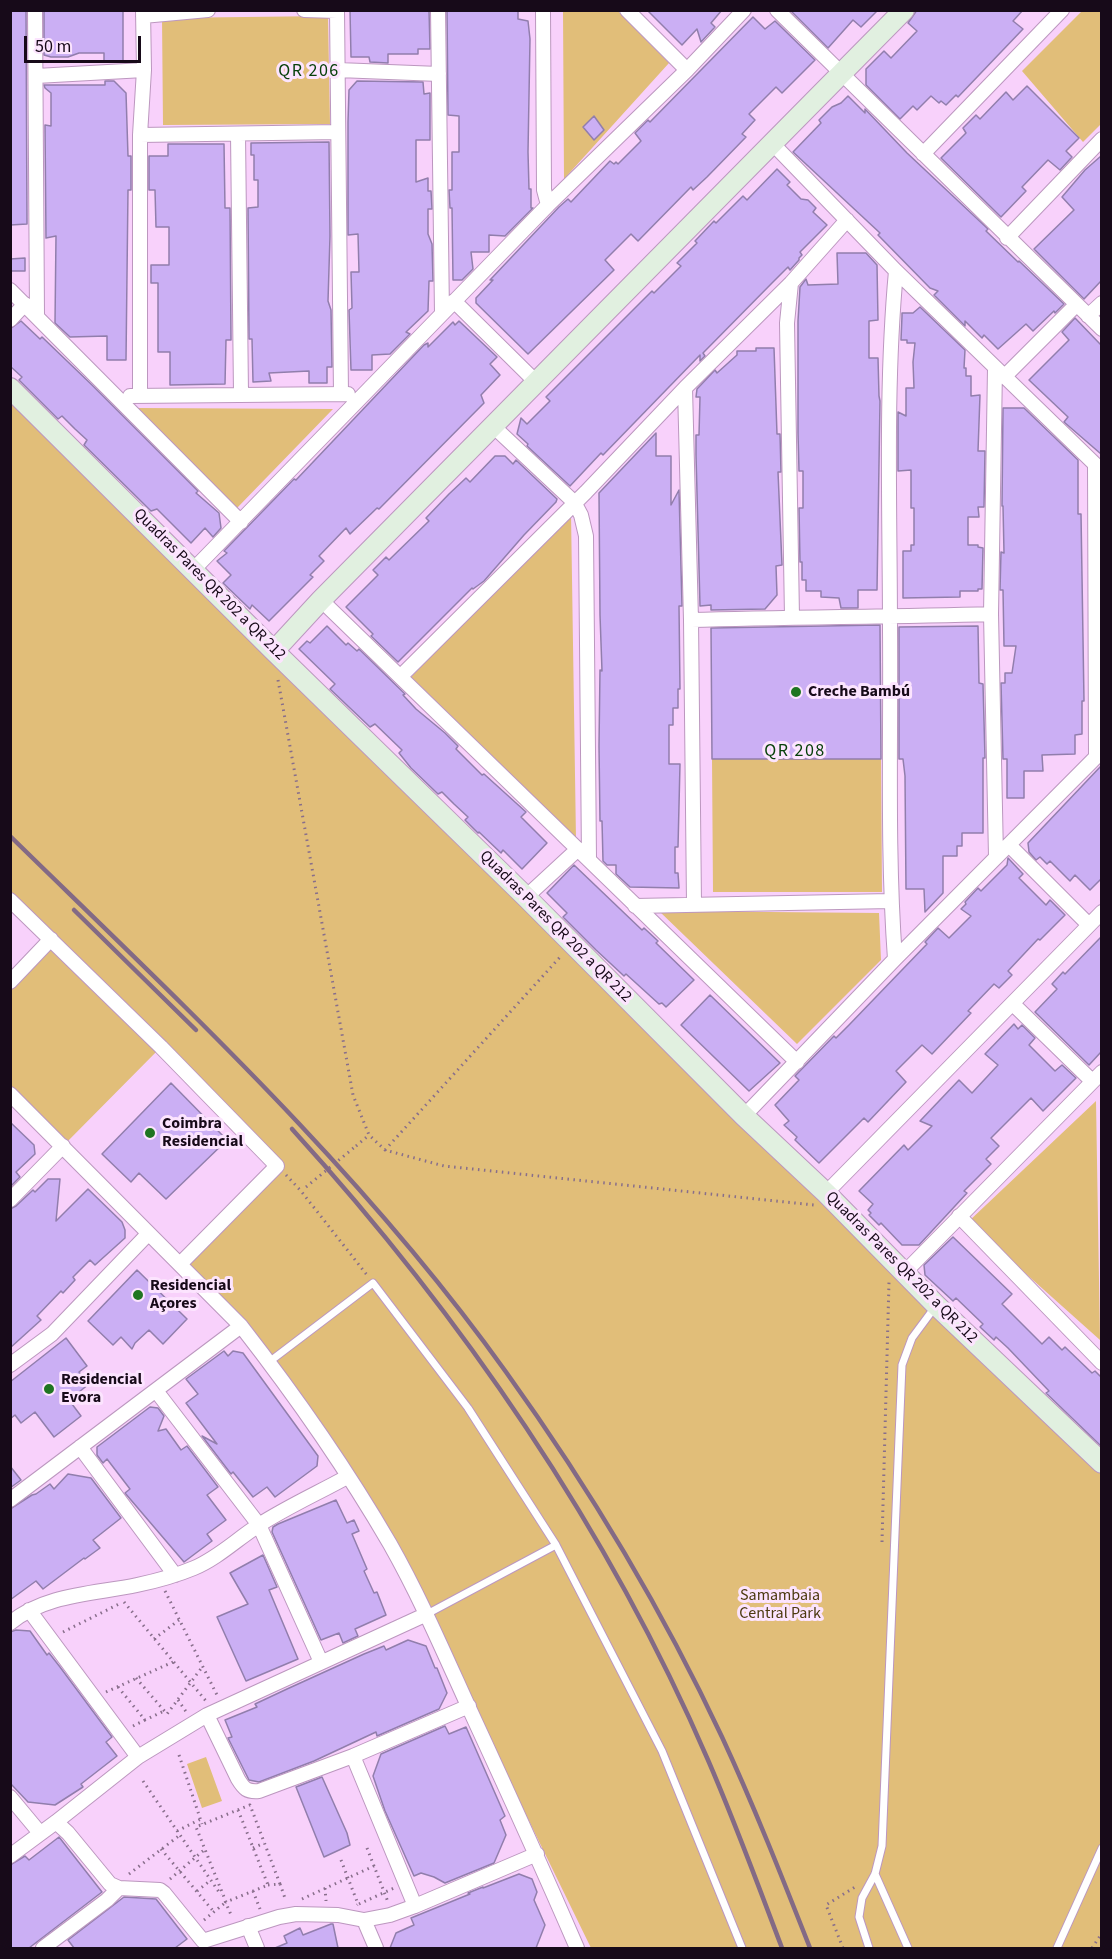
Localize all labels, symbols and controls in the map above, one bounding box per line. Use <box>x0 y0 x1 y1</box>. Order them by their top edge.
scale bar <box>27 24 144 62</box>
text: 50 m <box>35 34 71 59</box>
district label: QR 206 <box>278 61 340 83</box>
street label: Quadras Pares QR 202 a QR 212 <box>129 505 289 665</box>
place label: Creche Bambú <box>808 682 910 702</box>
marker: Creche Bambú <box>789 685 803 699</box>
district label: QR 208 <box>764 741 826 763</box>
street label: Quadras Pares QR 202 a QR 212 <box>475 847 635 1007</box>
place label: Coimbra Residencial <box>162 1114 243 1152</box>
marker: Coimbra Residencial <box>143 1126 157 1140</box>
street label: Quadras Pares QR 202 a QR 212 <box>821 1188 981 1348</box>
place label: Residencial Açores <box>150 1276 231 1314</box>
marker: Residencial Açores <box>131 1288 145 1302</box>
place label: Residencial Evora <box>61 1370 142 1408</box>
marker: Residencial Evora <box>42 1382 56 1396</box>
park label: Samambaia Central Park <box>739 1586 821 1624</box>

